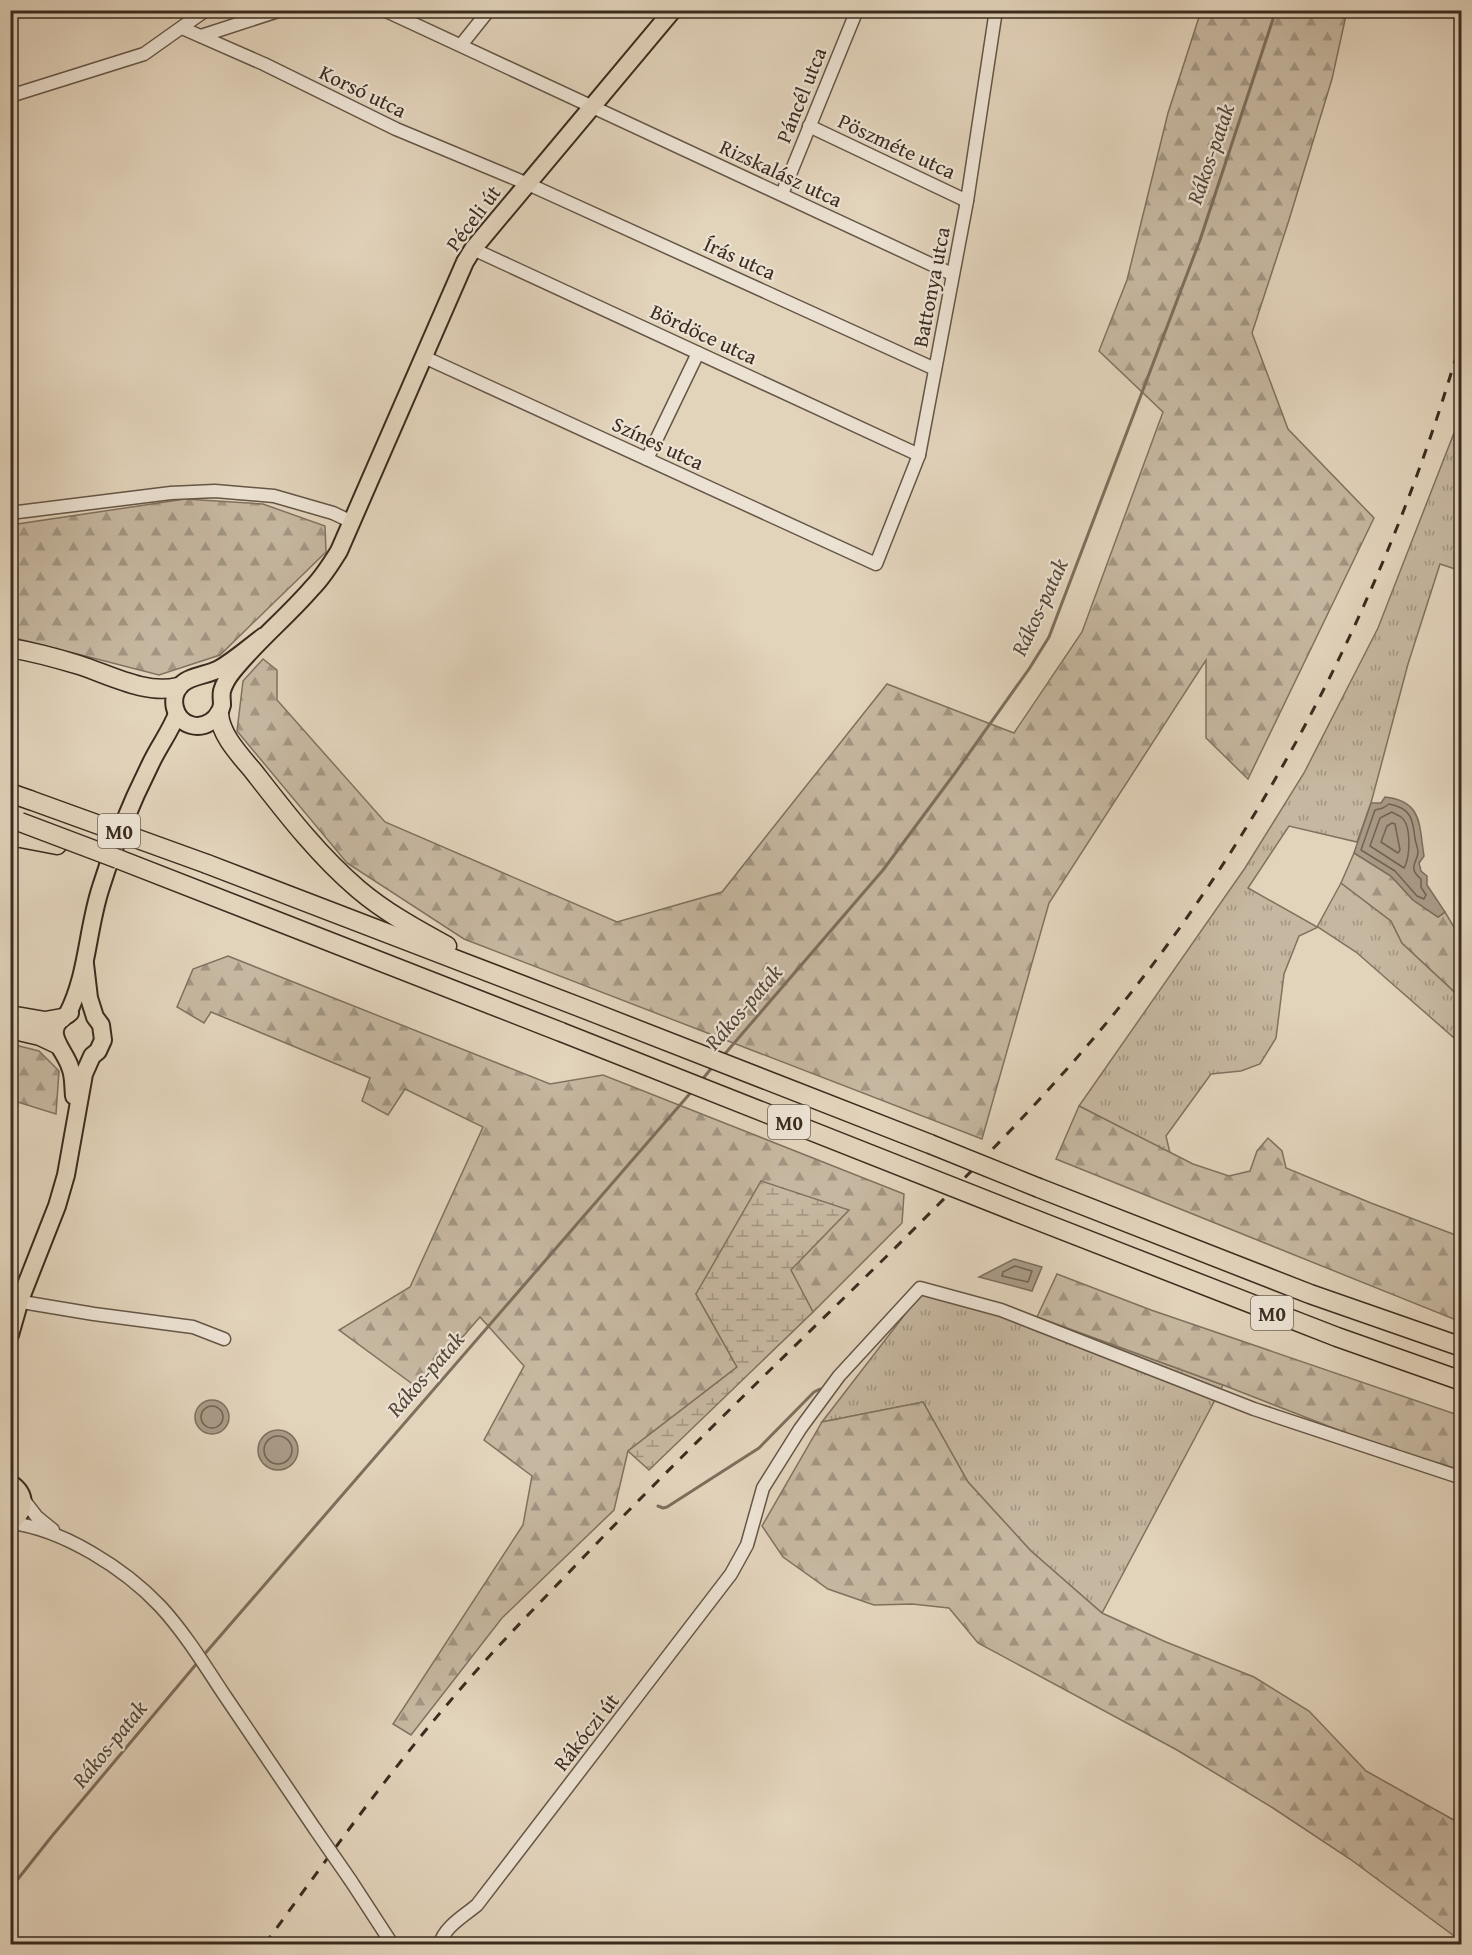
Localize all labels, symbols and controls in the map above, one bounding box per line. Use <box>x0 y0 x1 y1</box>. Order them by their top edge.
street label: Páncél utca <box>768 42 834 147</box>
street label: Korsó utca <box>314 57 412 125</box>
water label: Rákos-patak <box>1178 99 1242 209</box>
street label: Pöszméte utca <box>833 105 961 187</box>
street label: Rizskalász utca <box>715 131 847 215</box>
street label: Péceli út <box>438 178 508 257</box>
street label: Battonya utca <box>904 224 958 350</box>
street label: Írás utca <box>699 228 781 288</box>
street label: Bördöce utca <box>645 296 763 372</box>
street label: Színes utca <box>607 408 709 478</box>
water label: Rákos-patak <box>1002 552 1076 662</box>
road number: M0 <box>98 814 140 848</box>
water label: Rákos-patak <box>696 956 790 1058</box>
road number: M0 <box>768 1105 810 1139</box>
road number: M0 <box>1251 1296 1293 1330</box>
water label: Rákos-patak <box>378 1323 472 1425</box>
street label: Rákóczi út <box>546 1686 627 1777</box>
water label: Rákos-patak <box>63 1693 155 1795</box>

